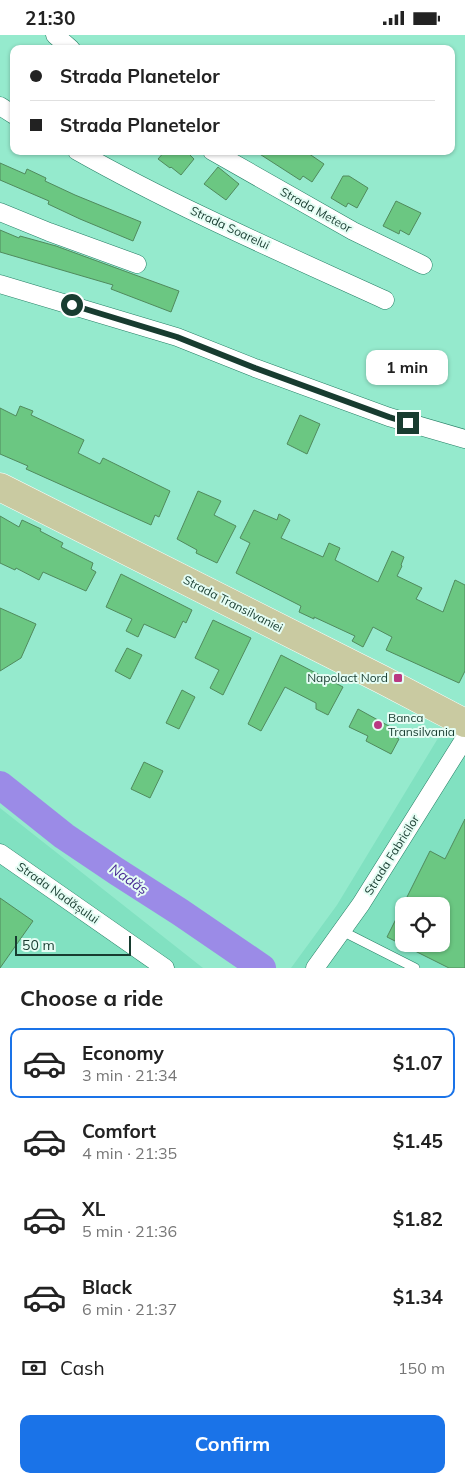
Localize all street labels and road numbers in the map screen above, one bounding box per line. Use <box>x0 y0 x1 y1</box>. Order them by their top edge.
street label: Strada Meteor <box>278 184 355 236</box>
street label: Strada Soarelui <box>188 203 272 253</box>
street label: Strada Transilvaniei <box>181 572 286 635</box>
street label: Strada Fabricilor <box>361 811 423 898</box>
street label: Strada Nadășului <box>14 859 102 927</box>

